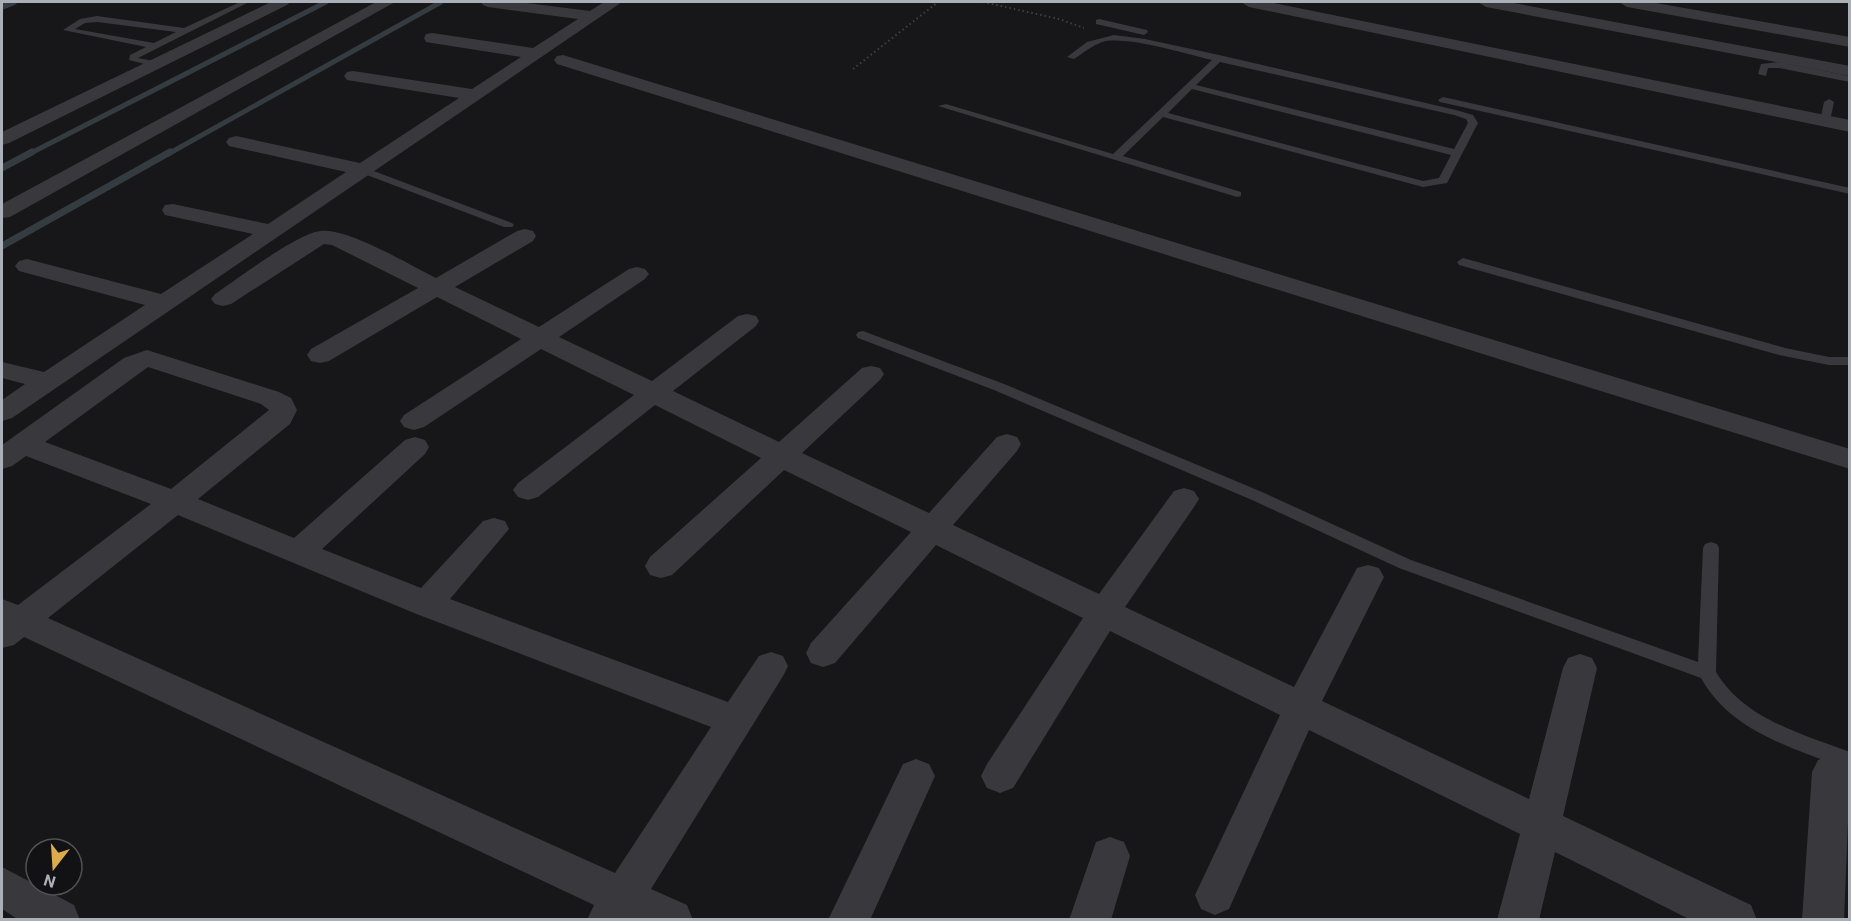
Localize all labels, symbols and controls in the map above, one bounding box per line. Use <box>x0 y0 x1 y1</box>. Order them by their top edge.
north arrow <box>24 837 84 897</box>
text: N <box>42 870 58 892</box>

